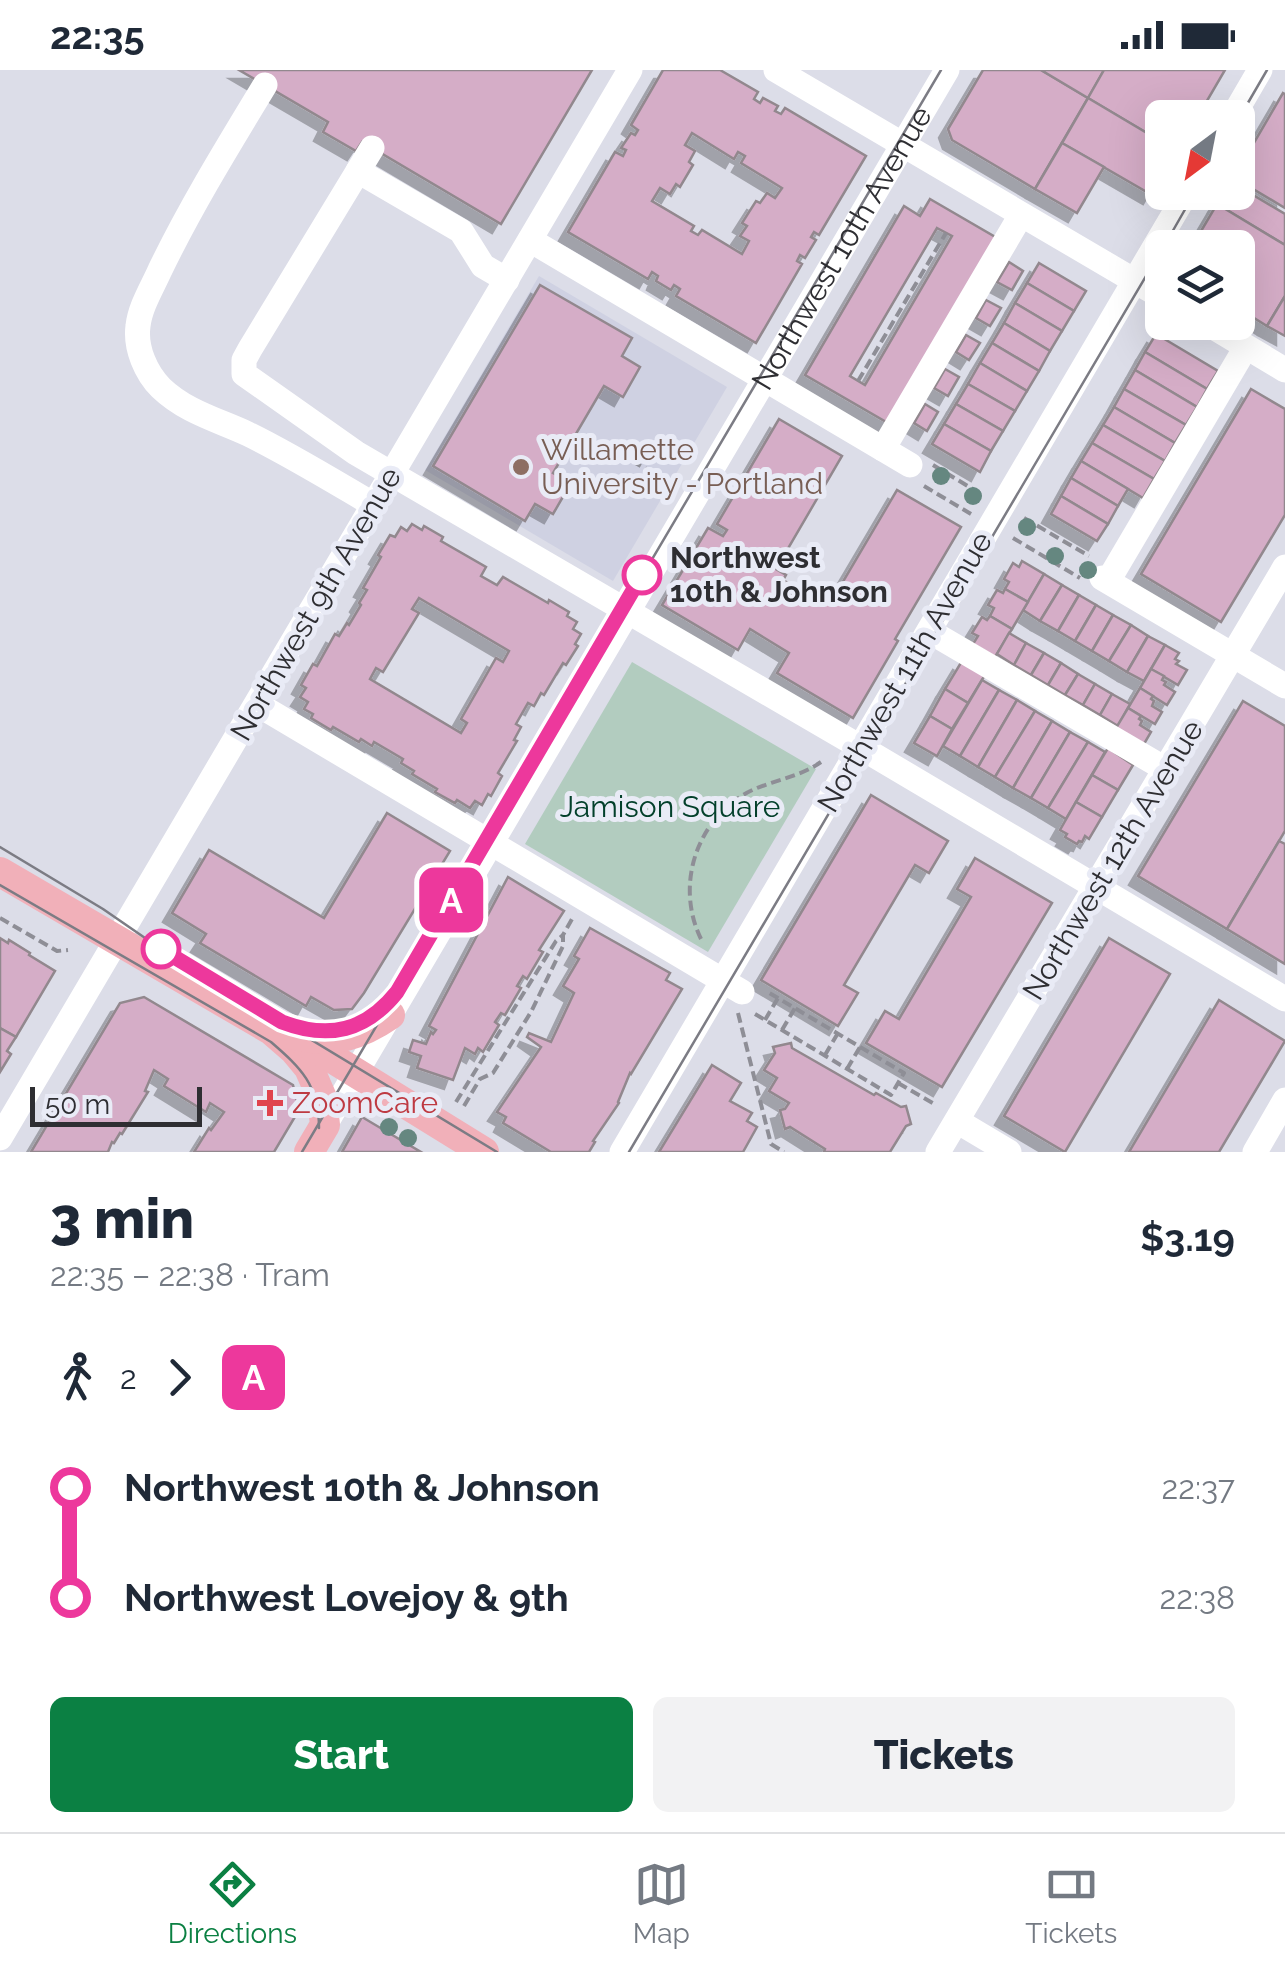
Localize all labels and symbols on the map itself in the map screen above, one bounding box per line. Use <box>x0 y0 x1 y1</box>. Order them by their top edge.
street label: Northwest 10th Avenue <box>744 100 939 396</box>
north arrow <box>1145 100 1255 210</box>
place label: Willamette University - Portland <box>541 432 823 501</box>
marker: Willamette University - Portland <box>510 456 532 478</box>
street label: Northwest 9th Avenue <box>223 461 408 746</box>
street label: Northwest 11th Avenue <box>810 526 999 818</box>
place label: Northwest 10th & Johnson <box>670 540 888 609</box>
marker: Northwest 10th & Johnson <box>623 556 661 594</box>
street label: Northwest 12th Avenue <box>1015 714 1210 1006</box>
park label: Jamison Square <box>560 789 780 824</box>
line badge: A <box>418 868 484 932</box>
unlabelled marker <box>142 930 180 968</box>
scale bar <box>30 1082 202 1126</box>
place label: ZoomCare <box>292 1085 438 1120</box>
marker: ZoomCare <box>257 1090 283 1116</box>

